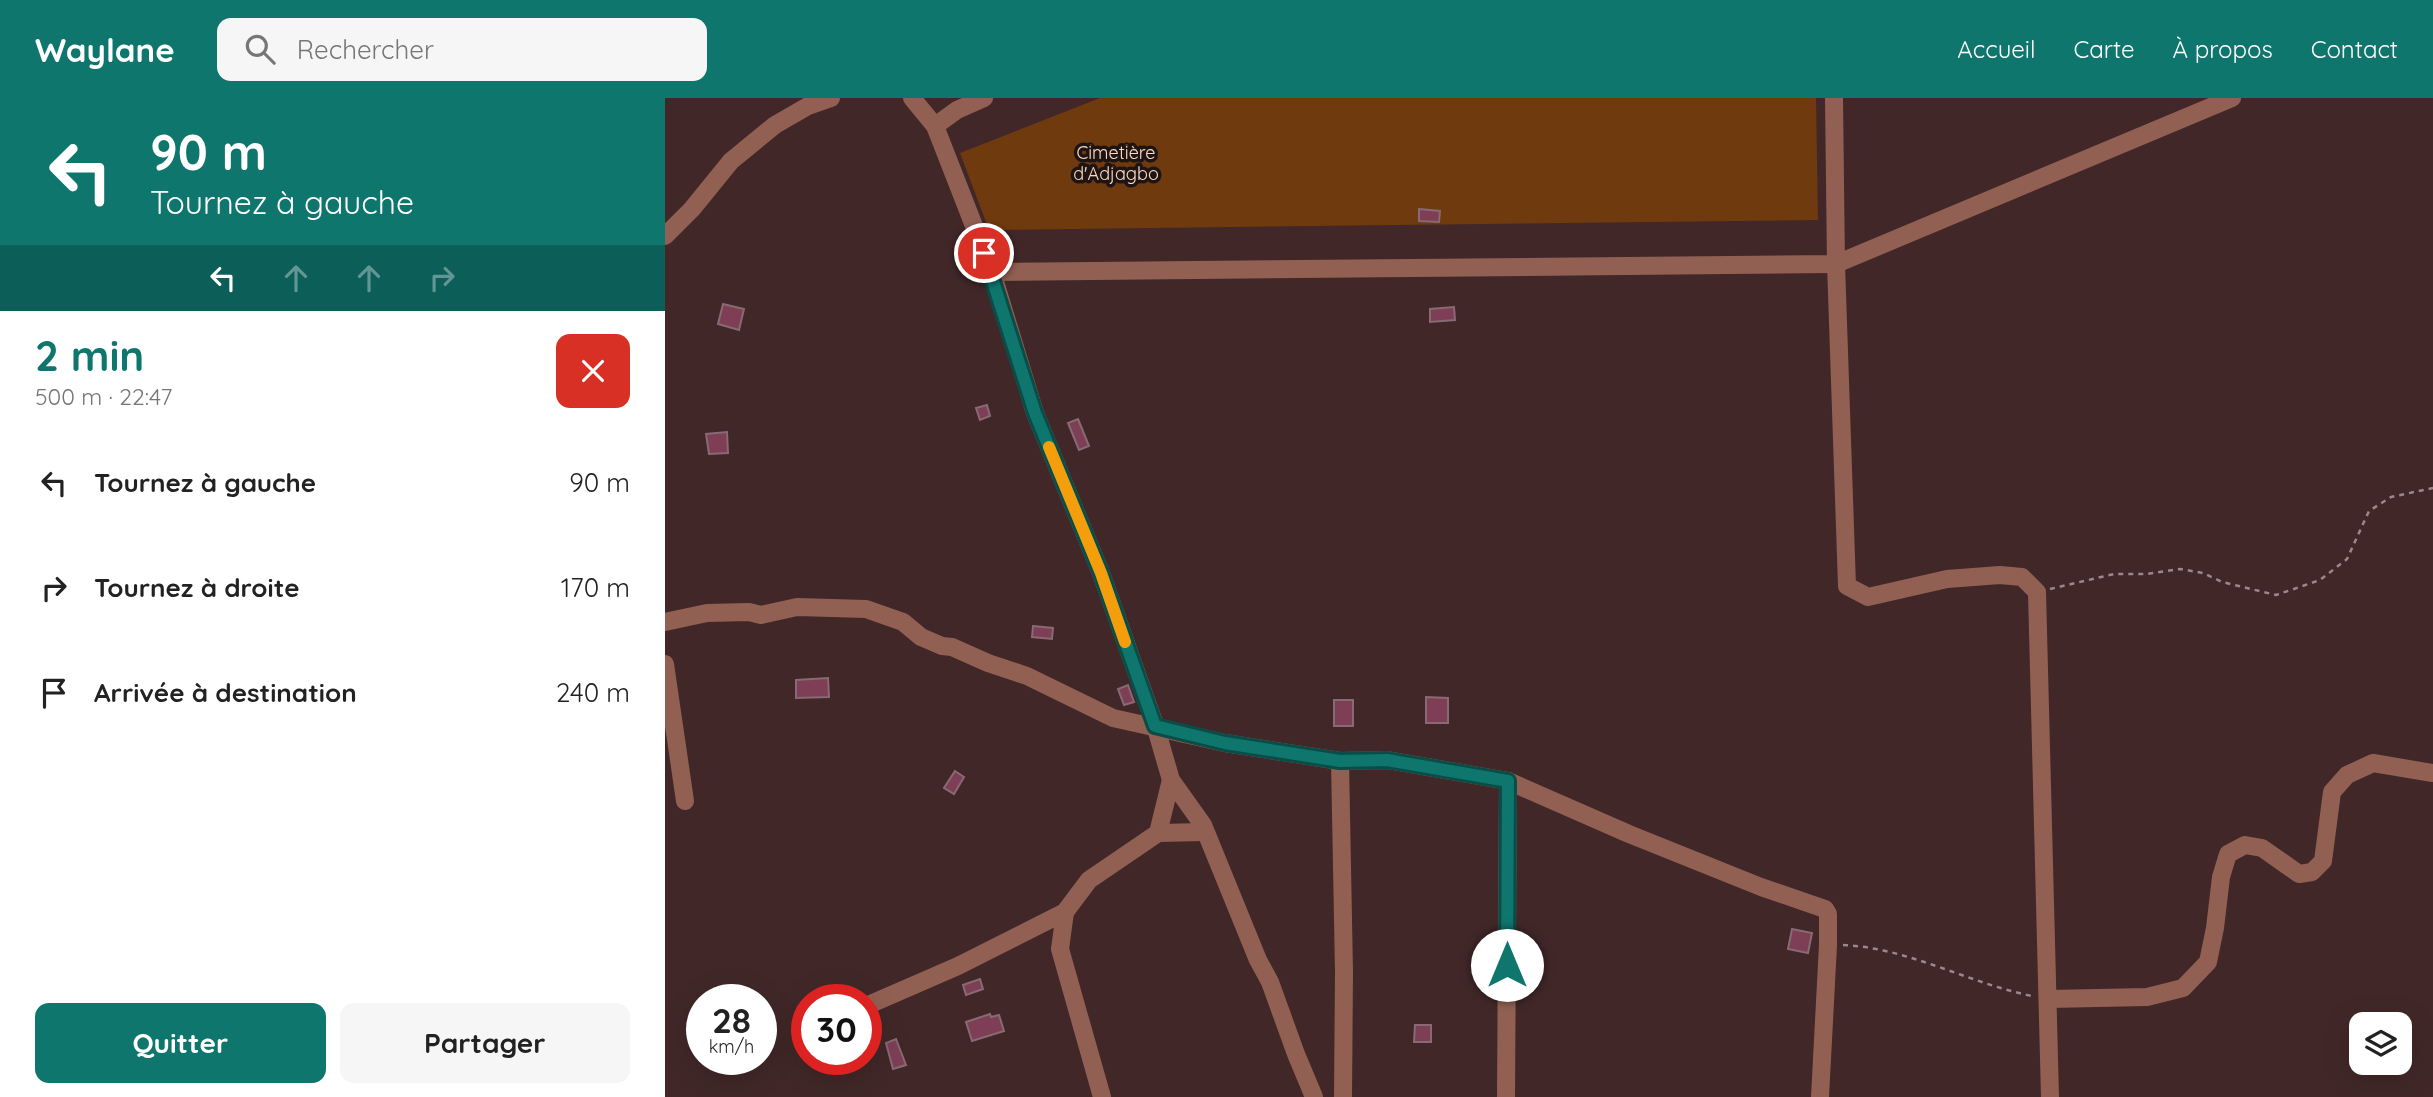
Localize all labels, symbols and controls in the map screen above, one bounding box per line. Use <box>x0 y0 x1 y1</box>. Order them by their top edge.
search box <box>217 18 707 81</box>
text: Waylane <box>35 29 175 70</box>
icon: search <box>241 30 279 68</box>
text: Rechercher <box>297 33 434 66</box>
text: Accueil <box>1957 34 2036 64</box>
text: Carte <box>2074 34 2135 64</box>
text: À propos <box>2173 34 2273 64</box>
text: Contact <box>2311 34 2398 64</box>
text: 90 m <box>150 121 267 182</box>
icon: left <box>35 126 126 217</box>
park label: Cimetière d'Adjagbo <box>1073 141 1159 185</box>
text: Tournez à gauche <box>150 182 414 222</box>
pin <box>954 223 1014 283</box>
icon: arrive <box>965 234 1003 272</box>
icon: left <box>204 259 242 297</box>
icon: ahead <box>277 259 315 297</box>
icon: ahead <box>350 259 388 297</box>
icon: right <box>423 259 461 297</box>
text: 2 min <box>35 329 144 382</box>
button: close <box>556 334 630 408</box>
text: 500 m · 22:47 <box>35 382 172 411</box>
icon: left <box>35 464 73 502</box>
text: Tournez à gauche <box>94 466 316 499</box>
text: 90 m <box>569 466 630 499</box>
icon: right <box>35 569 73 607</box>
text: Tournez à droite <box>94 571 299 604</box>
text: 170 m <box>561 571 630 604</box>
icon: arrive <box>35 674 73 712</box>
text: Arrivée à destination <box>94 676 357 709</box>
text: 240 m <box>556 676 630 709</box>
position arrow <box>1470 928 1544 1002</box>
speed limit sign: 30 <box>791 984 882 1075</box>
text: 28 <box>712 998 751 1042</box>
button: Quitter <box>35 1003 326 1083</box>
button: Partager <box>340 1003 630 1083</box>
map controls <box>2349 1012 2412 1075</box>
button: layers <box>2349 1012 2412 1075</box>
text: km/h <box>709 1035 754 1058</box>

